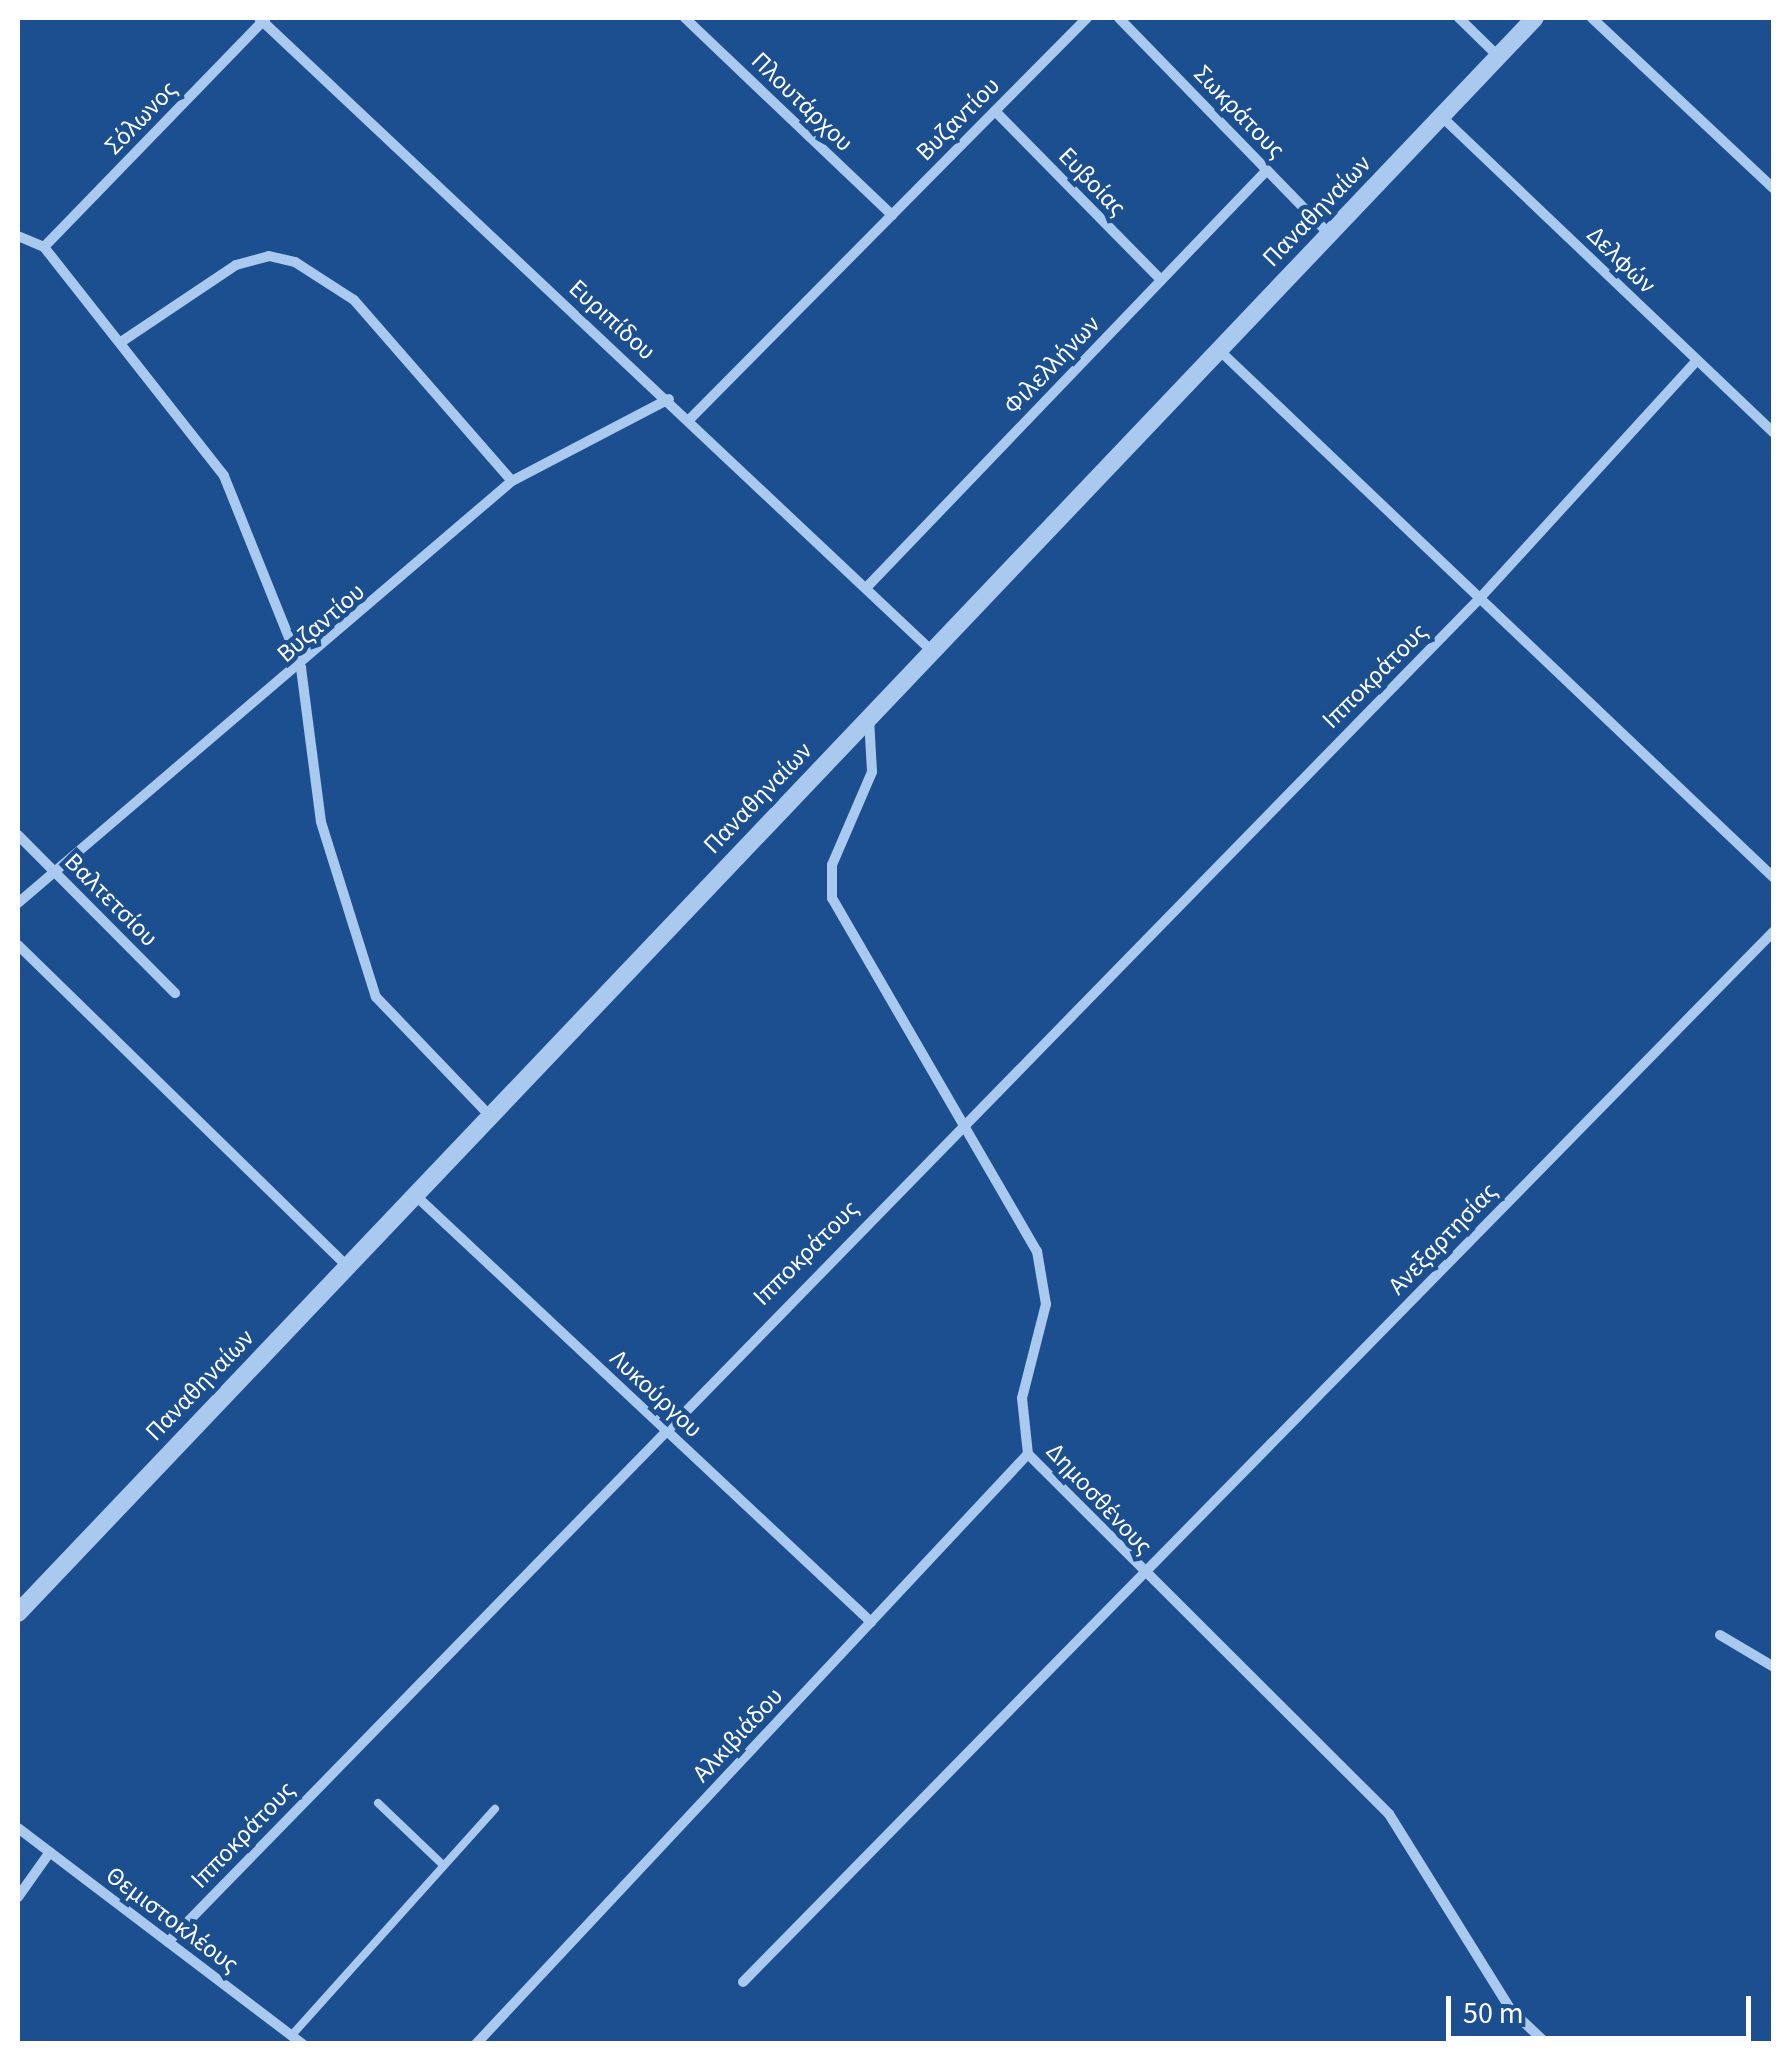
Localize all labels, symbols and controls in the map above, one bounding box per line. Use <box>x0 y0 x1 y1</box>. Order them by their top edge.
street label: Πλουτάρχου <box>745 46 859 158</box>
street label: Σωκράτους <box>1187 59 1291 165</box>
street label: Βυζαντίου <box>910 71 1006 167</box>
street label: Σόλωνος <box>99 75 183 161</box>
street label: Ευβοίας <box>1052 141 1132 223</box>
street label: Παναθηναίων <box>1256 149 1378 273</box>
street label: Δελφών <box>1580 220 1662 300</box>
street label: Ευριπίδου <box>563 273 661 367</box>
street label: Φιλελλήνων <box>998 309 1106 421</box>
street label: Βυζαντίου <box>271 577 371 669</box>
street label: Ιπποκράτους <box>1316 617 1434 735</box>
street label: Παναθηναίων <box>697 736 819 860</box>
street label: Βαλτετσίου <box>58 847 164 953</box>
street label: Ανεξαρτησίας <box>1382 1177 1504 1301</box>
street label: Ιπποκράτους <box>747 1194 865 1312</box>
street label: Παναθηναίων <box>139 1323 261 1447</box>
street label: Λυκούργου <box>604 1344 708 1444</box>
street label: Δημοσθένους <box>1040 1437 1158 1561</box>
street label: Αλκιβιάδου <box>687 1681 789 1789</box>
street label: Ιπποκράτους <box>185 1775 301 1895</box>
street label: Θεμιστοκλέους <box>100 1860 244 1980</box>
scale bar <box>1451 1976 1756 2038</box>
text: 50 m <box>1463 1992 1524 2035</box>

